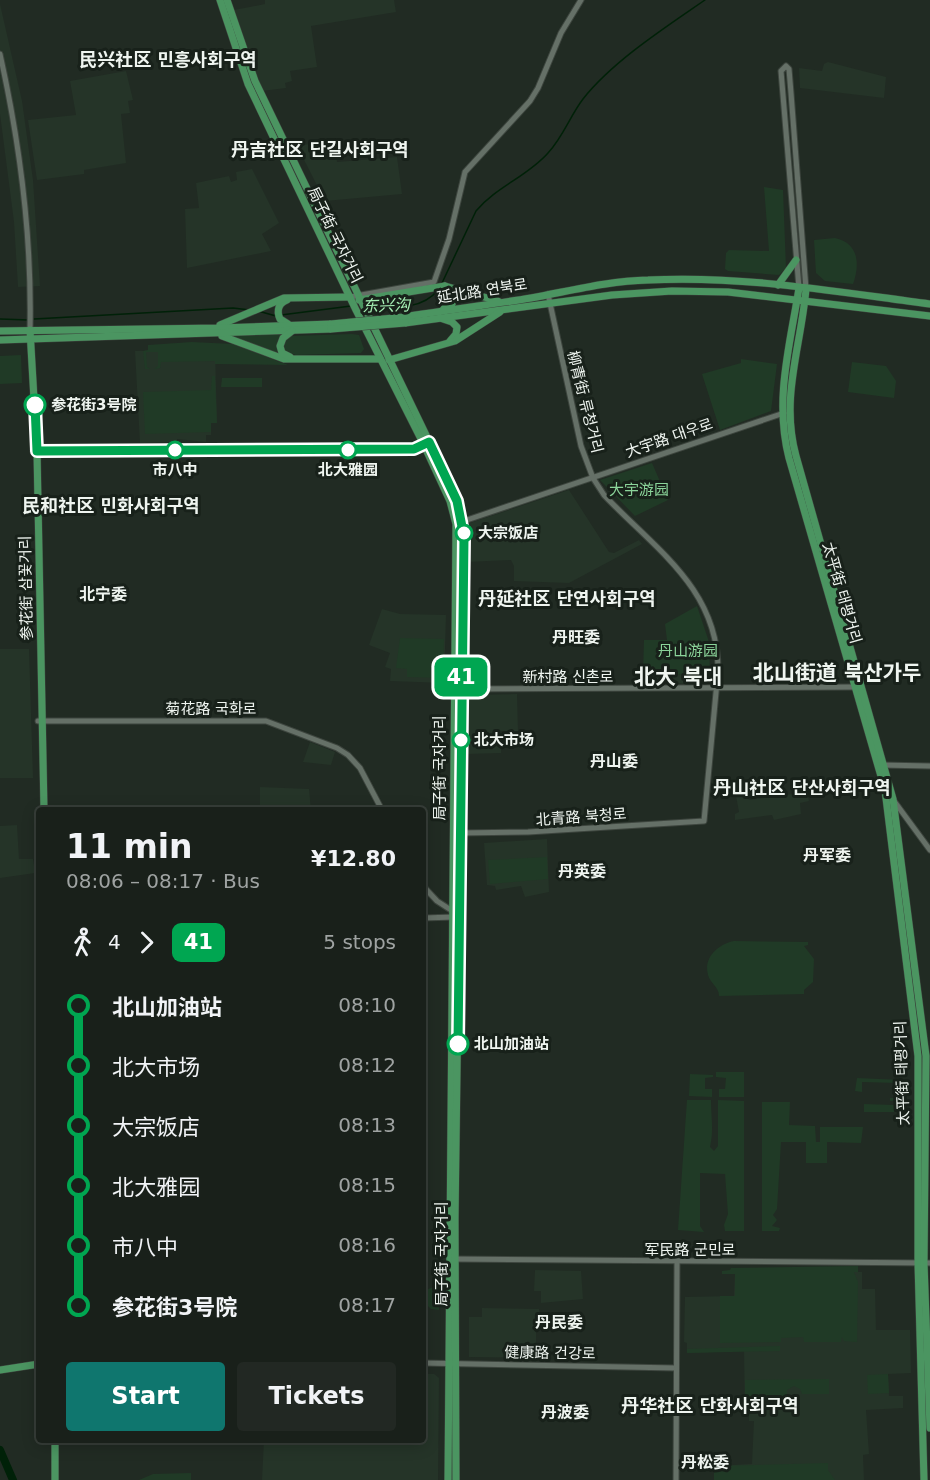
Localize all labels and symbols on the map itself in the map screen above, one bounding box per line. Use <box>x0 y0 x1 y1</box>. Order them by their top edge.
district label: 民兴社区 민흥사회구역 <box>79 49 257 70</box>
district label: 丹吉社区 단길사회구역 <box>231 139 409 160</box>
street label: 局子街 국자거리 <box>304 184 366 286</box>
street label: 延北路 연북로 <box>436 275 528 307</box>
water label: 东兴沟 <box>362 295 412 316</box>
street label: 柳青街 류청거리 <box>564 349 606 455</box>
marker: 参花街3号院 <box>24 394 46 416</box>
place label: 参花街3号院 <box>51 396 136 414</box>
street label: 大宇路 대우로 <box>623 415 715 461</box>
marker: 市八中 <box>166 441 184 459</box>
marker: 北大雅园 <box>339 441 357 459</box>
place label: 市八中 <box>152 461 198 479</box>
place label: 北大雅园 <box>318 461 378 479</box>
park label: 大宇游园 <box>609 481 669 499</box>
district label: 民和社区 민화사회구역 <box>22 495 200 516</box>
marker: 大宗饭店 <box>455 524 473 542</box>
place label: 大宗饭店 <box>478 524 538 542</box>
street label: 参花街 삼꽃거리 <box>16 535 36 641</box>
street label: 太平街 태평거리 <box>819 540 865 646</box>
district label: 北宁委 <box>79 585 127 604</box>
district label: 丹延社区 단연사회구역 <box>478 588 656 609</box>
district label: 丹旺委 <box>552 628 600 647</box>
park label: 丹山游园 <box>658 642 718 660</box>
line badge: 41 <box>434 658 488 696</box>
district label: 北山街道 북산가두 <box>753 661 921 685</box>
district label: 北大 북대 <box>634 665 722 689</box>
street label: 新村路 신촌로 <box>522 668 614 686</box>
street label: 菊花路 국화로 <box>165 700 257 718</box>
street label: 局子街 국자거리 <box>431 716 449 820</box>
marker: 北大市场 <box>452 731 470 749</box>
place label: 北大市场 <box>474 731 534 749</box>
district label: 丹山委 <box>590 752 638 771</box>
district label: 丹山社区 단산사회구역 <box>713 777 891 798</box>
street label: 北青路 북청로 <box>535 805 627 829</box>
district label: 丹军委 <box>803 846 851 865</box>
district label: 丹英委 <box>558 862 606 881</box>
street label: 太平街 태평거리 <box>891 1020 913 1126</box>
marker: 北山加油站 <box>447 1033 469 1055</box>
place label: 北山加油站 <box>474 1035 549 1053</box>
street label: 局子街 국자거리 <box>433 1202 451 1306</box>
street label: 军民路 군민로 <box>644 1241 736 1259</box>
district label: 丹民委 <box>535 1313 583 1332</box>
street label: 健康路 건강로 <box>504 1343 596 1363</box>
district label: 丹华社区 단화사회구역 <box>621 1395 799 1416</box>
district label: 丹波委 <box>541 1403 589 1422</box>
district label: 丹松委 <box>681 1453 729 1472</box>

